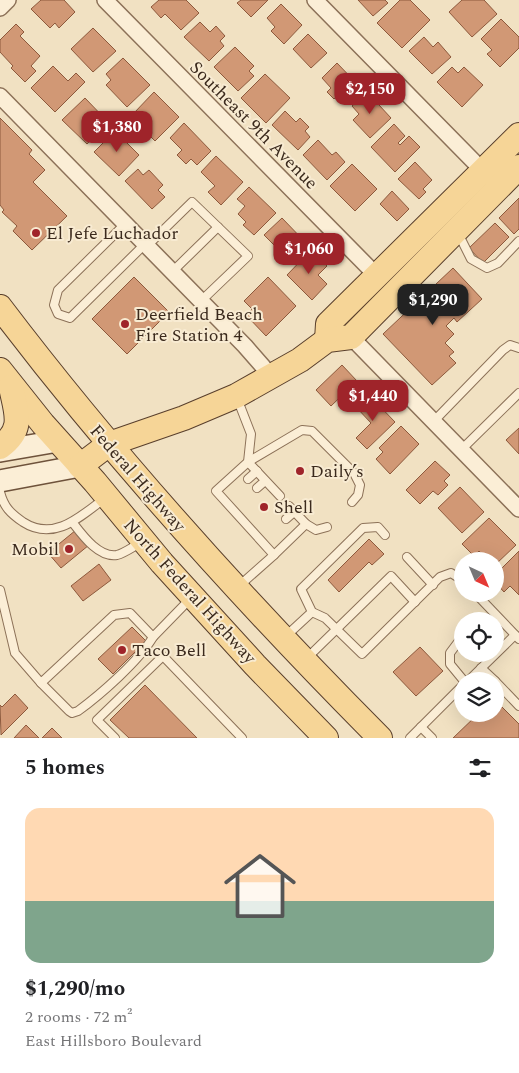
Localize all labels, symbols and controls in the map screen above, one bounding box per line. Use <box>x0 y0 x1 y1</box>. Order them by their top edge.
street label: Southeast 9th Avenue <box>183 55 324 196</box>
pin: $2,150 <box>329 72 411 115</box>
text: $2,150 <box>345 77 395 101</box>
pin: $1,380 <box>76 110 158 153</box>
text: $1,380 <box>92 115 142 139</box>
place label: El Jefe Luchador <box>46 220 178 247</box>
marker: El Jefe Luchador <box>30 227 42 239</box>
pin: $1,060 <box>268 232 350 275</box>
text: $1,060 <box>284 237 334 261</box>
pin: $1,290 <box>392 284 474 326</box>
text: $1,290 <box>408 288 458 312</box>
place label: Deerfield Beach Fire Station 4 <box>135 301 263 349</box>
marker: Deerfield Beach Fire Station 4 <box>119 318 131 330</box>
pin: $1,440 <box>332 380 414 422</box>
text: $1,440 <box>348 384 398 408</box>
street label: Federal Highway <box>83 419 193 539</box>
place label: Daily’s <box>310 458 364 485</box>
marker: Daily’s <box>294 465 306 477</box>
place label: Shell <box>274 494 313 521</box>
marker: Shell <box>258 501 270 513</box>
street label: North Federal Highway <box>117 513 263 671</box>
place label: Mobil <box>11 536 59 563</box>
marker: Mobil <box>63 543 75 555</box>
north arrow <box>454 552 504 602</box>
map controls <box>454 552 504 722</box>
button: locate <box>454 612 504 662</box>
place label: Taco Bell <box>132 637 206 664</box>
marker: Taco Bell <box>116 644 128 656</box>
button: layers <box>454 672 504 722</box>
text: 5 homes <box>25 752 105 784</box>
icon: filters <box>466 754 494 782</box>
icon: home <box>215 841 305 931</box>
text: $1,290/mo <box>25 973 125 1005</box>
text: 2 rooms · 72 m² <box>25 1005 132 1029</box>
text: East Hillsboro Boulevard <box>25 1029 202 1053</box>

